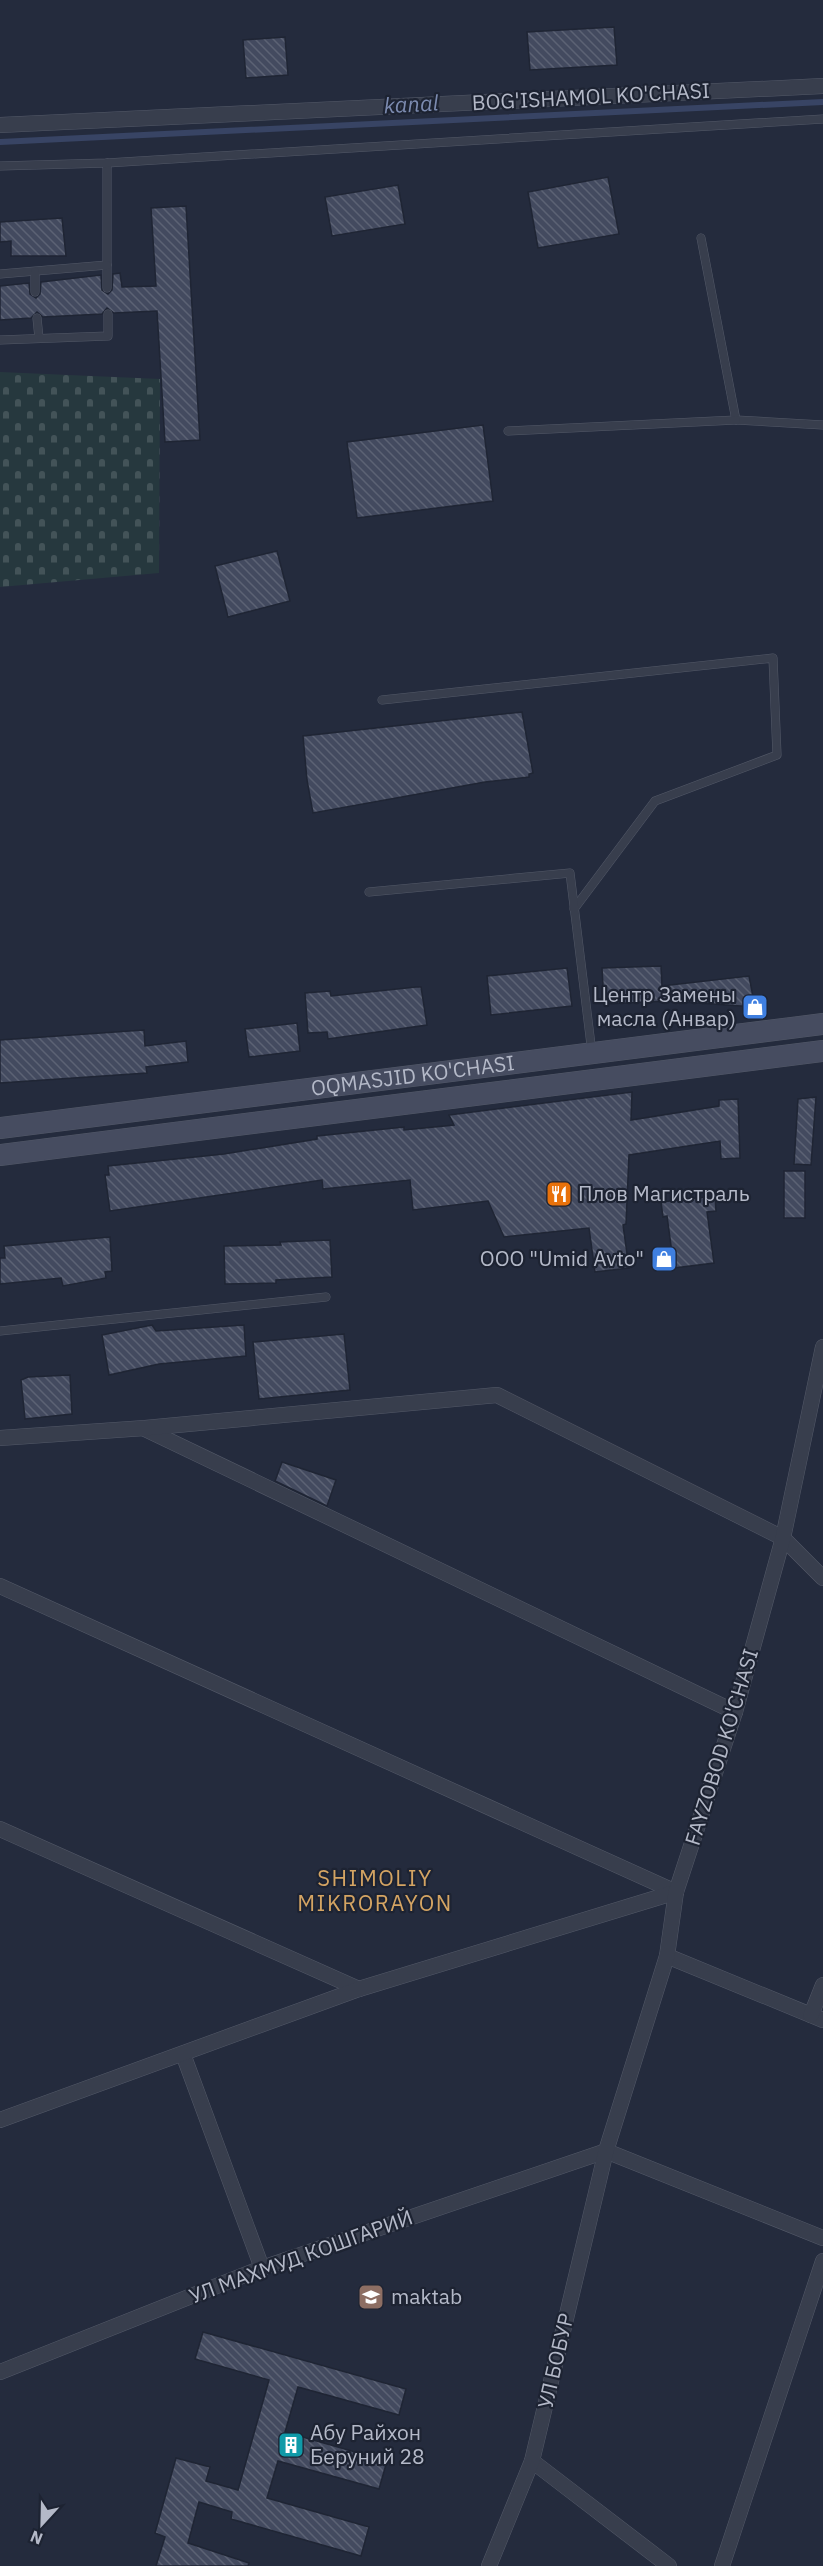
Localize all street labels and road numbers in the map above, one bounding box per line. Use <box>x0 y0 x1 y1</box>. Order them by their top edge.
street label: BOG'ISHAMOL KO'CHASI <box>471 76 711 116</box>
street label: OQMASJID KO'CHASI <box>309 1048 516 1102</box>
street label: FAYZOBOD KO'CHASI <box>678 1645 764 1848</box>
street label: УЛ МАХМУД КОШГАРИЙ <box>185 2203 416 2310</box>
street label: УЛ БОБУР <box>530 2310 580 2411</box>

